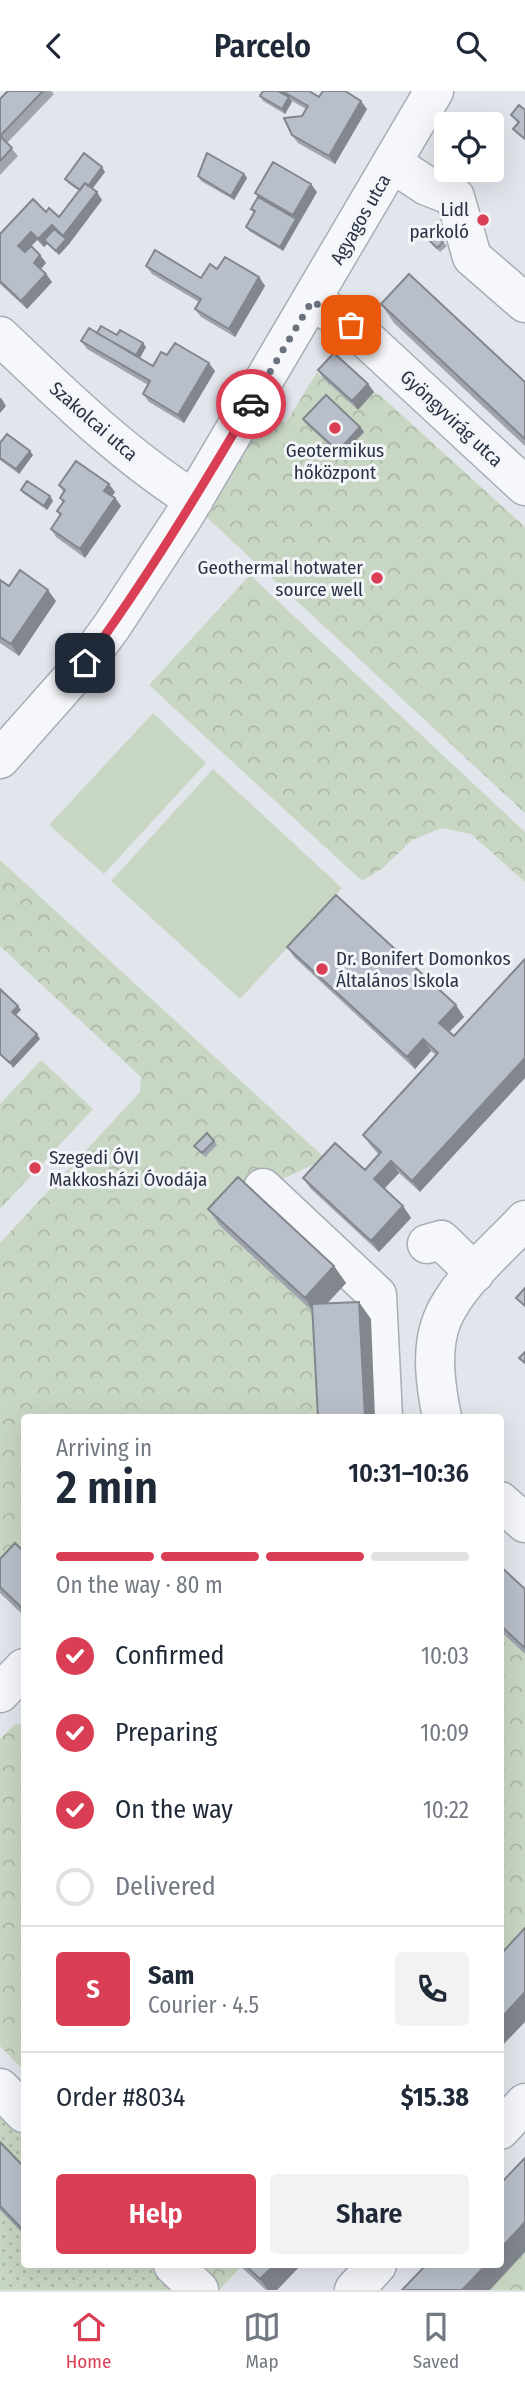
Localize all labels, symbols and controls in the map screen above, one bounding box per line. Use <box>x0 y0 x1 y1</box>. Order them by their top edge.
icon: back <box>35 27 73 65</box>
text: Parcelo <box>214 27 311 65</box>
icon: search <box>452 27 490 65</box>
map controls <box>434 112 504 182</box>
button: locate <box>434 112 504 182</box>
street label: Agyagos utca <box>325 170 396 269</box>
place label: Lidl parkoló <box>410 198 469 243</box>
marker: Lidl parkoló <box>475 212 491 228</box>
pin <box>321 295 381 355</box>
icon: bag <box>332 306 370 344</box>
street label: Gyöngyvirág utca <box>396 365 508 472</box>
courier <box>216 369 286 439</box>
street label: Szakolcai utca <box>45 377 142 466</box>
icon: car <box>232 385 270 423</box>
marker: Geotermikus hőközpont <box>327 420 343 436</box>
place label: Geotermikus hőközpont <box>286 439 384 484</box>
place label: Geothermal hotwater source well <box>198 556 363 601</box>
marker: Geothermal hotwater source well <box>369 570 385 586</box>
pin <box>55 633 115 693</box>
icon: home <box>66 644 104 682</box>
place label: Dr. Bonifert Domonkos Általános Iskola <box>336 947 511 992</box>
marker: Dr. Bonifert Domonkos Általános Iskola <box>314 961 330 977</box>
place label: Szegedi ÓVI Makkosházi Óvodája <box>49 1146 207 1191</box>
marker: Szegedi ÓVI Makkosházi Óvodája <box>27 1160 43 1176</box>
text: Arriving in <box>56 1434 152 1462</box>
text: 10:31–10:36 <box>348 1458 469 1489</box>
text: 2 min <box>56 1460 158 1515</box>
text: On the way · 80 m <box>56 1571 223 1599</box>
icon: check <box>56 1637 94 1675</box>
text: Confirmed <box>115 1640 225 1671</box>
text: 10:03 <box>421 1642 469 1670</box>
icon: check <box>56 1714 94 1752</box>
text: Preparing <box>115 1717 217 1748</box>
text: 10:09 <box>420 1719 469 1747</box>
icon: check <box>56 1791 94 1829</box>
text: On the way <box>115 1794 233 1825</box>
text: 10:22 <box>423 1796 469 1824</box>
text: Delivered <box>115 1871 216 1902</box>
button: phone <box>395 1952 469 2026</box>
text: Sam <box>148 1960 194 1991</box>
text: S <box>86 1974 100 2005</box>
text: Courier · 4.5 <box>148 1991 259 2019</box>
text: Order #8034 <box>56 2082 185 2113</box>
text: $15.38 <box>401 2082 469 2113</box>
button: Help <box>56 2174 256 2254</box>
button: Share <box>270 2174 469 2254</box>
tab: Home <box>66 2308 111 2373</box>
tab: Map <box>243 2308 281 2373</box>
tab: Saved <box>413 2308 459 2373</box>

